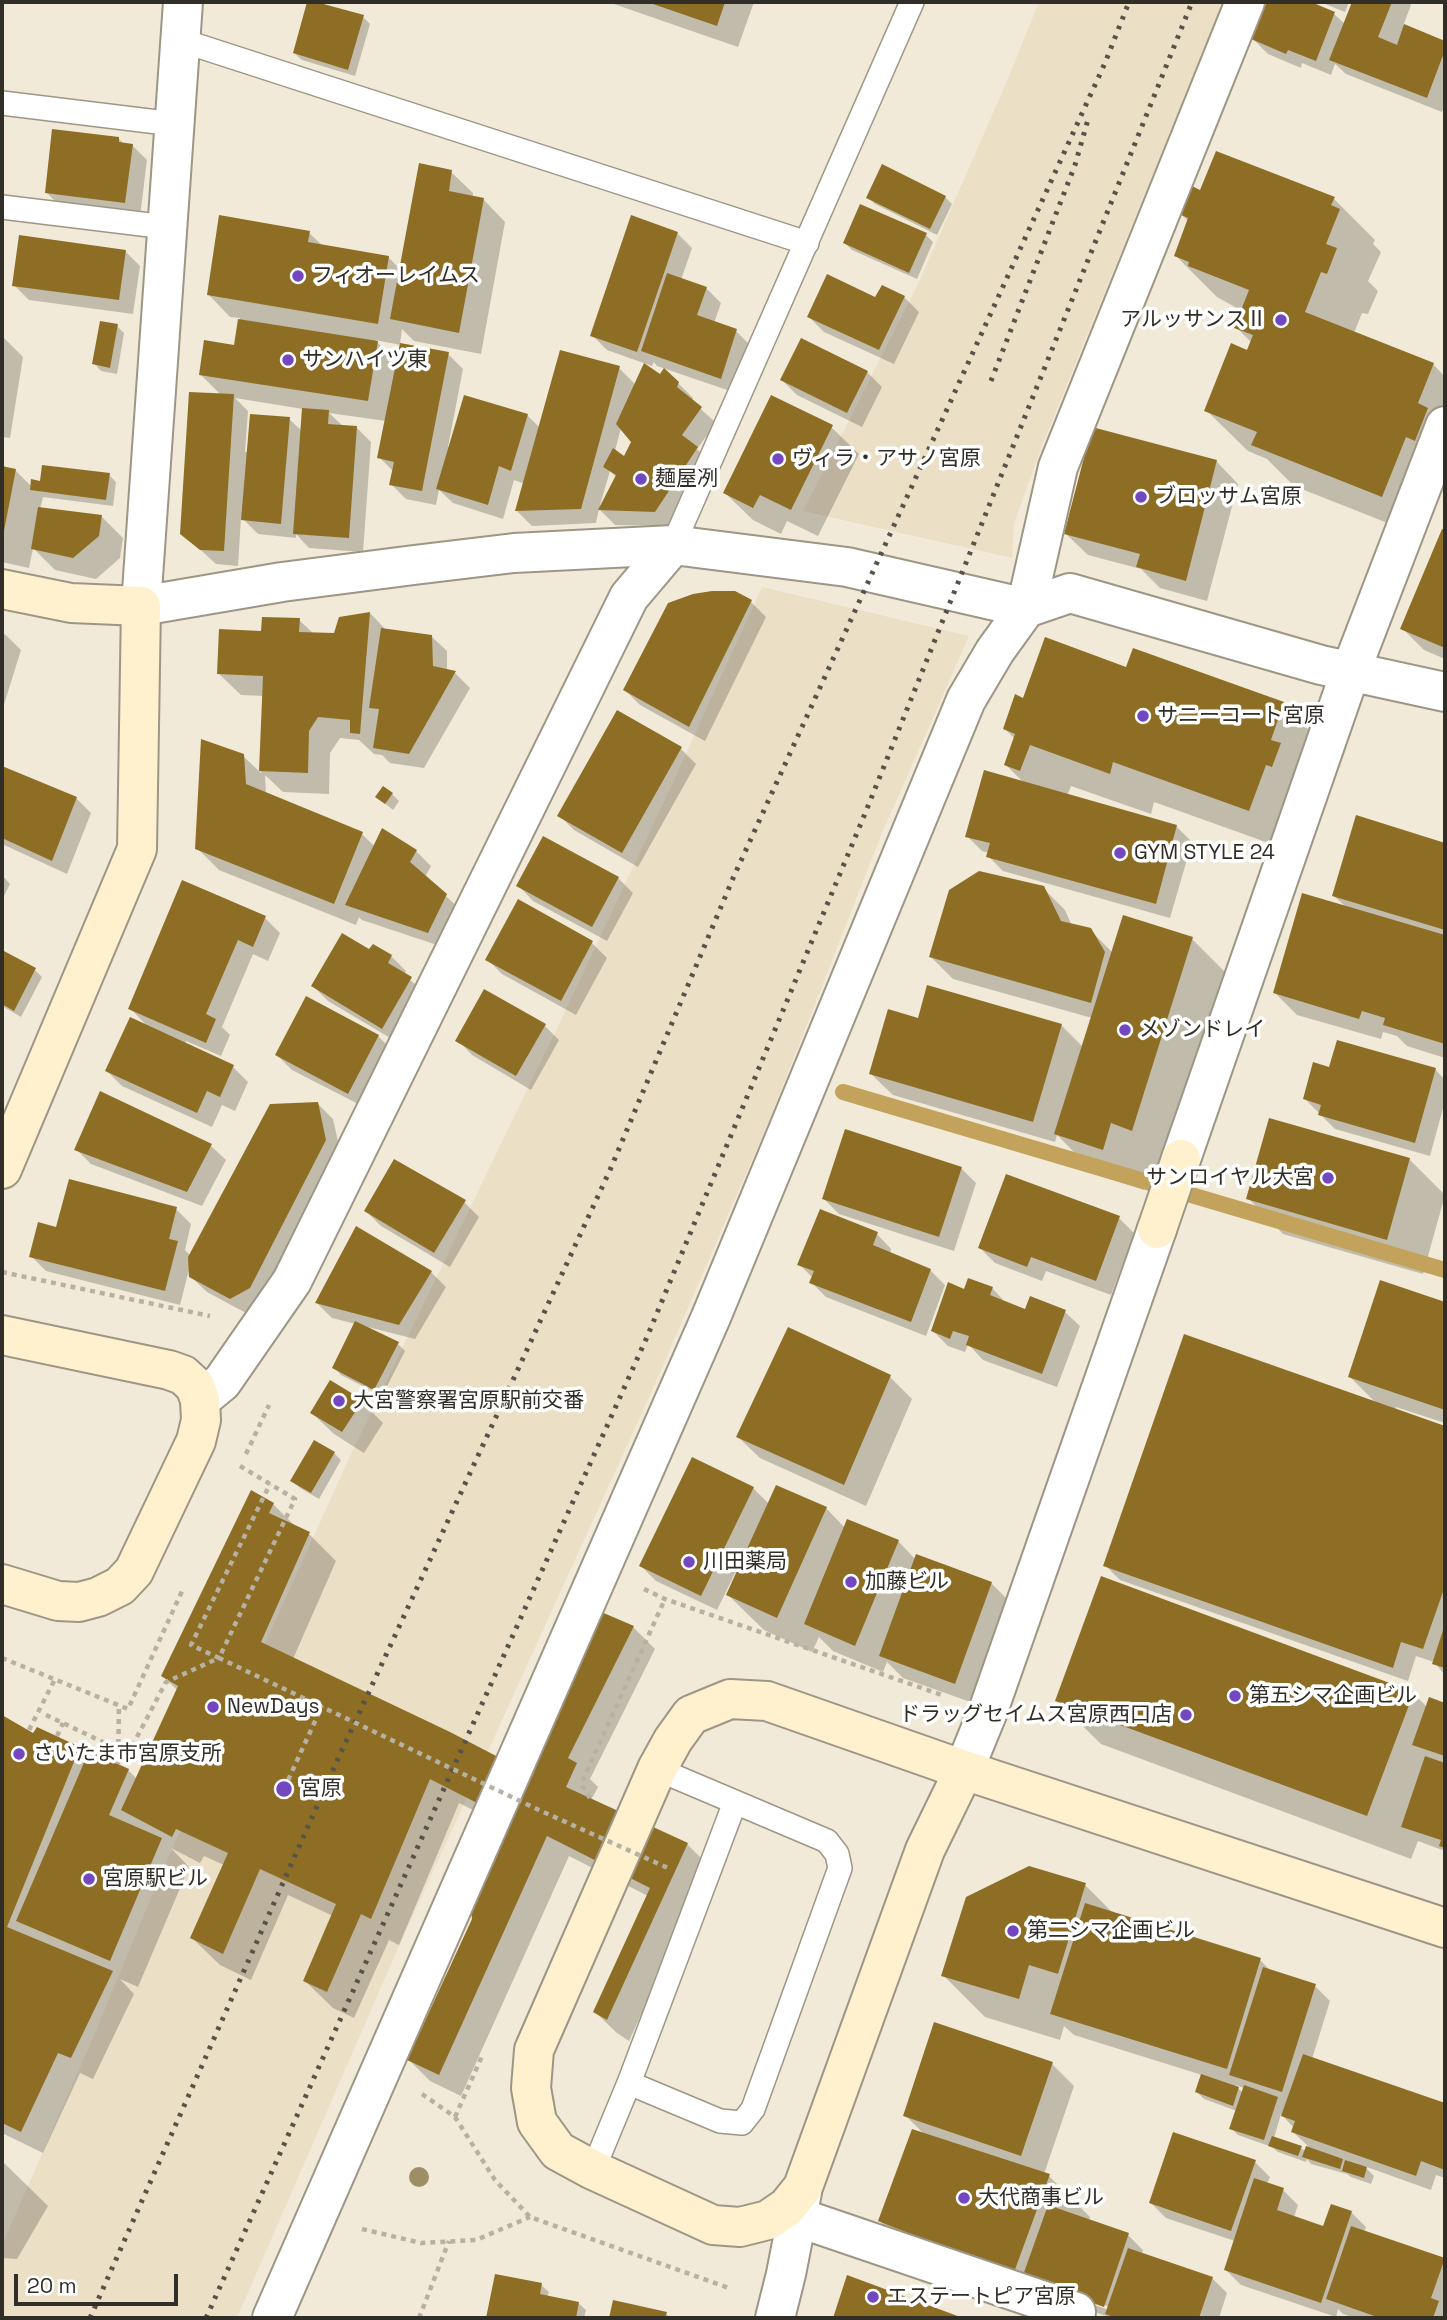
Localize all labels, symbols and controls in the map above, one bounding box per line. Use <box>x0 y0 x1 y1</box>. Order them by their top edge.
place label: フィオーレイムス <box>312 263 480 289</box>
marker: フィオーレイムス <box>290 268 306 284</box>
place label: アルッサンスⅡ <box>1120 307 1267 333</box>
marker: アルッサンスⅡ <box>1273 312 1289 328</box>
place label: サンハイツ東 <box>302 347 428 373</box>
marker: サンハイツ東 <box>280 352 296 368</box>
place label: ヴィラ・アサノ宮原 <box>792 446 981 472</box>
marker: ヴィラ・アサノ宮原 <box>770 451 786 467</box>
place label: 麺屋冽 <box>655 466 718 492</box>
marker: 麺屋冽 <box>633 471 649 487</box>
place label: ブロッサム宮原 <box>1155 484 1302 510</box>
marker: ブロッサム宮原 <box>1133 489 1149 505</box>
place label: サニーコート宮原 <box>1157 703 1325 729</box>
marker: サニーコート宮原 <box>1135 708 1151 724</box>
place label: GYM STYLE 24 <box>1134 840 1275 866</box>
marker: GYM STYLE 24 <box>1112 845 1128 861</box>
place label: メゾンドレイ <box>1139 1017 1265 1043</box>
marker: メゾンドレイ <box>1117 1022 1133 1038</box>
place label: サンロイヤル大宮 <box>1146 1165 1314 1191</box>
marker: サンロイヤル大宮 <box>1320 1170 1336 1186</box>
place label: 大宮警察署宮原駅前交番 <box>353 1388 584 1414</box>
marker: 大宮警察署宮原駅前交番 <box>331 1393 347 1409</box>
place label: 川田薬局 <box>703 1549 787 1575</box>
marker: 川田薬局 <box>681 1554 697 1570</box>
place label: 加藤ビル <box>865 1569 949 1595</box>
marker: 加藤ビル <box>843 1574 859 1590</box>
place label: 第五シマ企画ビル <box>1249 1683 1417 1709</box>
marker: 第五シマ企画ビル <box>1227 1688 1243 1704</box>
place label: NewDays <box>227 1694 320 1720</box>
marker: NewDays <box>205 1699 221 1715</box>
place label: ドラッグセイムス宮原西口店 <box>899 1702 1172 1728</box>
marker: ドラッグセイムス宮原西口店 <box>1178 1707 1194 1723</box>
place label: さいたま市宮原支所 <box>33 1741 222 1767</box>
marker: さいたま市宮原支所 <box>11 1746 27 1762</box>
place label: 宮原 <box>300 1776 342 1802</box>
marker: 宮原 <box>274 1779 294 1799</box>
place label: 宮原駅ビル <box>103 1866 208 1892</box>
marker: 宮原駅ビル <box>81 1871 97 1887</box>
place label: 第二シマ企画ビル <box>1027 1918 1195 1944</box>
marker: 第二シマ企画ビル <box>1005 1923 1021 1939</box>
place label: 大代商事ビル <box>978 2185 1104 2211</box>
marker: 大代商事ビル <box>956 2190 972 2206</box>
scale bar <box>18 2260 182 2304</box>
text: 20 m <box>27 2272 77 2299</box>
place label: エステートピア宮原 <box>887 2284 1076 2310</box>
marker: エステートピア宮原 <box>865 2289 881 2305</box>

